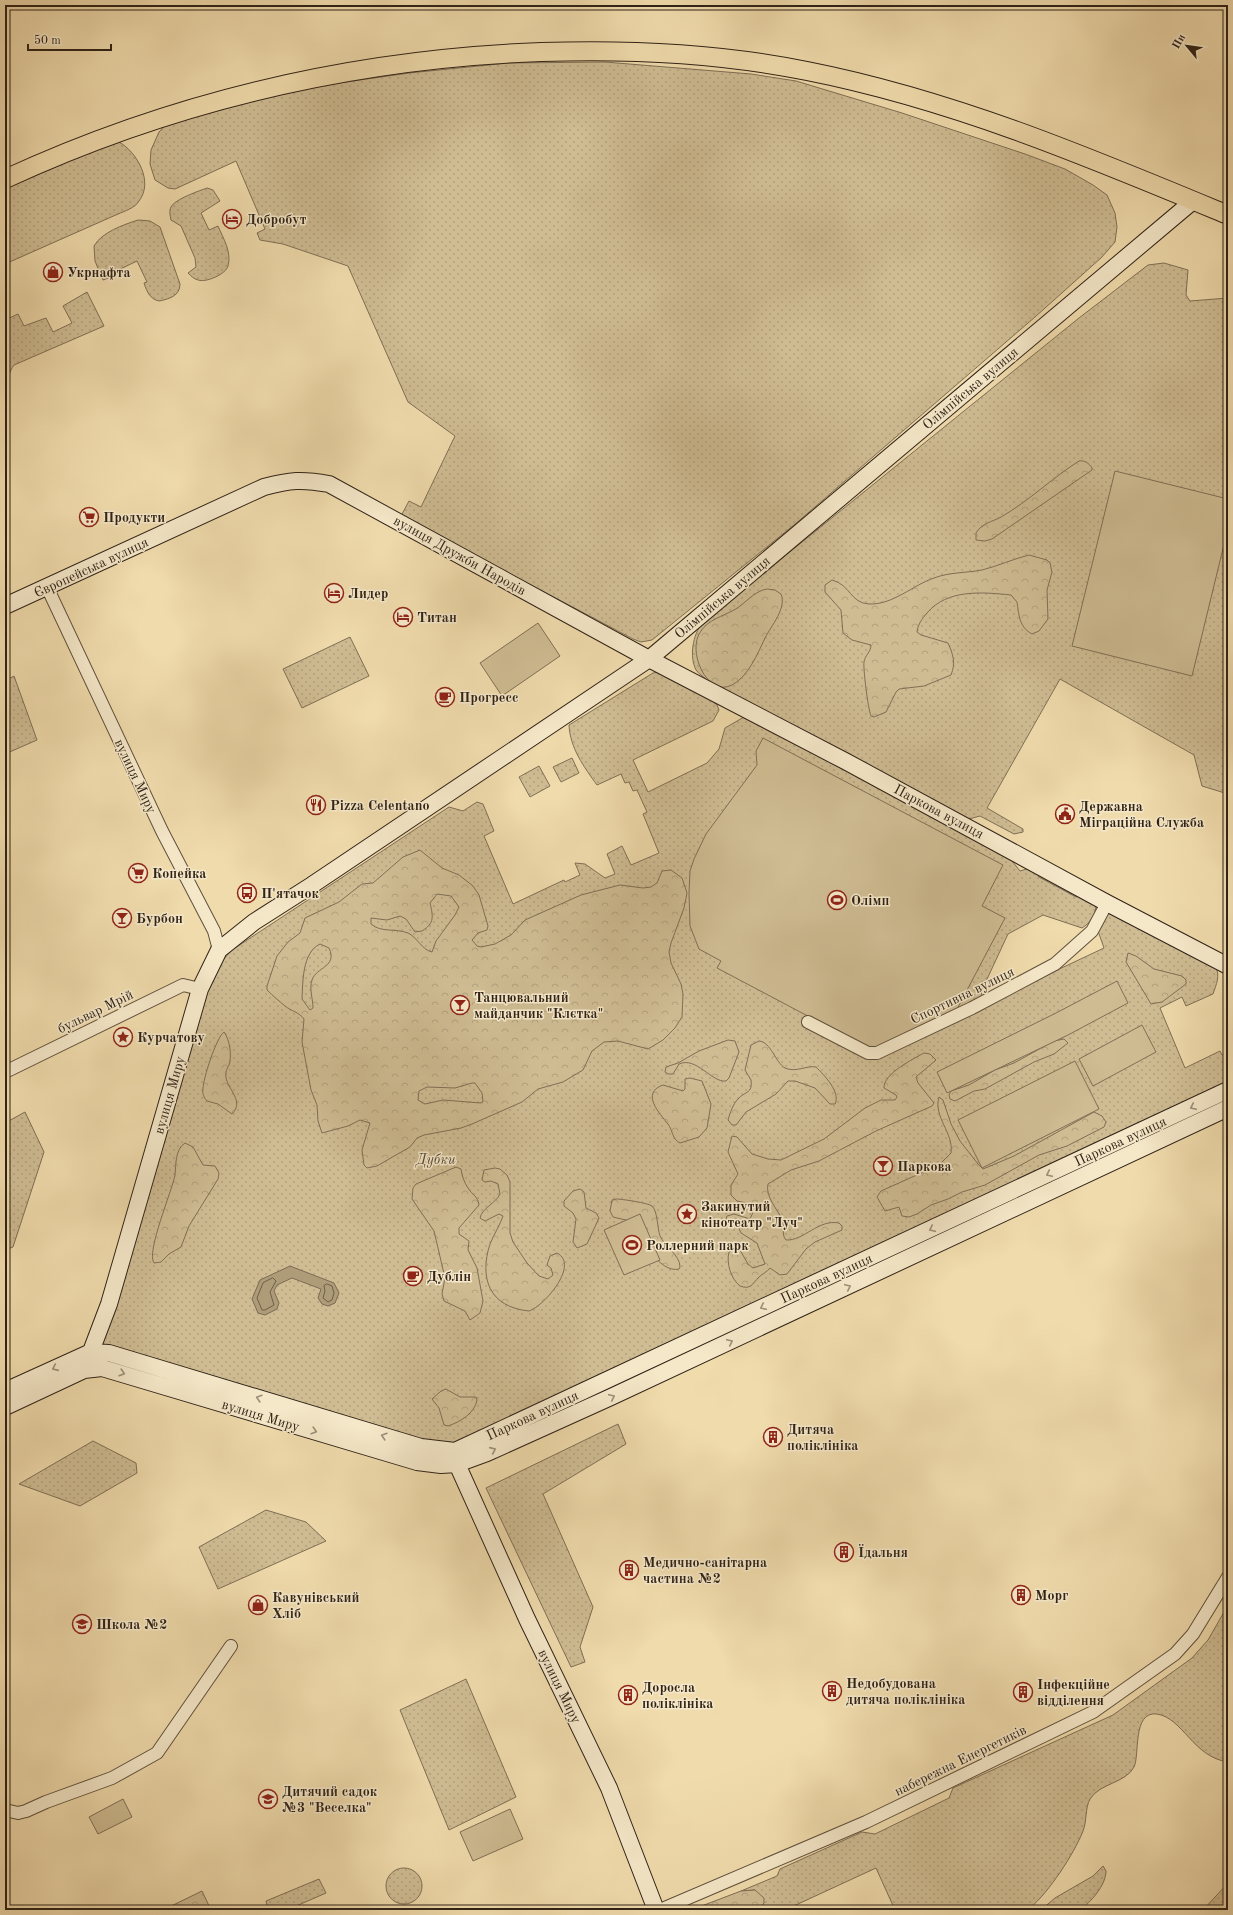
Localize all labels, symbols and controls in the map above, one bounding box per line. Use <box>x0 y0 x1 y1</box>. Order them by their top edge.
scale bar <box>28 26 111 52</box>
north arrow <box>1167 26 1207 66</box>
text: Пн <box>1171 33 1188 51</box>
text: 50 m <box>34 34 61 47</box>
hotel icon: Добробут <box>221 208 243 230</box>
place label: Добробут <box>246 213 307 227</box>
shop icon: Укрнафта <box>42 261 64 283</box>
place label: Укрнафта <box>67 266 131 281</box>
street label: Олімпійська вулиця <box>920 345 1021 433</box>
supermarket icon: Продукти <box>78 506 100 528</box>
place label: Продукти <box>103 511 165 525</box>
street label: вулиця Дружби Народів <box>391 514 528 598</box>
street label: Європейська вулиця <box>32 535 151 600</box>
street label: Олімпійська вулиця <box>672 554 773 642</box>
hotel icon: Лидер <box>323 582 345 604</box>
place label: Лидер <box>348 587 388 601</box>
hotel icon: Титан <box>392 606 414 628</box>
place label: Титан <box>417 611 457 625</box>
cafe icon: Прогресс <box>434 686 456 708</box>
place label: Прогресс <box>459 691 519 705</box>
street label: вулиця Миру <box>112 737 159 816</box>
street label: Паркова вулиця <box>891 782 986 841</box>
restaurant icon: Pizza Celentano <box>305 794 327 816</box>
place label: Pizza Celentano <box>330 799 429 813</box>
place label: Державна Міграційна Служба <box>1079 800 1204 830</box>
public building icon: Державна Міграційна Служба <box>1054 803 1076 825</box>
supermarket icon: Копейка <box>127 862 149 884</box>
place label: Копейка <box>152 867 206 881</box>
bus stop icon: П'ятачок <box>236 882 258 904</box>
place label: П'ятачок <box>261 887 319 901</box>
sports icon: Олімп <box>826 889 848 911</box>
place label: Олімп <box>851 894 889 908</box>
bar icon: Бурбон <box>111 907 133 929</box>
place label: Бурбон <box>136 912 183 926</box>
street label: Спортивна вулиця <box>908 965 1017 1027</box>
street label: бульвар Мрій <box>55 988 135 1036</box>
place label: Танцювальний майданчик "Клєтка" <box>474 991 603 1021</box>
bar icon: Танцювальний майданчик "Клєтка" <box>449 994 471 1016</box>
place icon: Курчатову <box>112 1026 134 1048</box>
place label: Курчатову <box>137 1031 205 1045</box>
street label: вулиця Миру <box>152 1054 188 1136</box>
one-way arrow <box>1189 1102 1197 1110</box>
street label: Паркова вулиця <box>1072 1115 1169 1169</box>
park label: Дубки <box>414 1152 456 1168</box>
bar icon: Паркова <box>872 1155 894 1177</box>
place label: Паркова <box>897 1160 952 1174</box>
one-way arrow <box>1046 1169 1054 1177</box>
place label: Закинутий кінотеатр "Луч" <box>701 1200 803 1230</box>
place icon: Закинутий кінотеатр "Луч" <box>676 1203 698 1225</box>
one-way arrow <box>928 1224 936 1232</box>
sports icon: Роллерний парк <box>621 1234 643 1256</box>
place label: Роллерний парк <box>646 1239 749 1253</box>
street label: Паркова вулиця <box>778 1252 875 1306</box>
cafe icon: Дублін <box>402 1265 424 1287</box>
place label: Дублін <box>427 1270 471 1284</box>
one-way arrow <box>843 1284 851 1292</box>
one-way arrow <box>760 1302 767 1310</box>
one-way arrow <box>725 1339 733 1347</box>
one-way arrow <box>52 1363 60 1371</box>
one-way arrow <box>119 1368 126 1377</box>
street label: Паркова вулиця <box>484 1389 581 1443</box>
one-way arrow <box>256 1394 263 1403</box>
one-way arrow <box>608 1394 615 1402</box>
street label: вулиця Миру <box>220 1398 302 1435</box>
place label: Дитяча поліклініка <box>787 1423 858 1453</box>
one-way arrow <box>310 1426 317 1435</box>
building icon: Дитяча поліклініка <box>762 1426 784 1448</box>
one-way arrow <box>381 1432 388 1441</box>
one-way arrow <box>489 1447 497 1455</box>
building icon: Їдальня <box>833 1541 855 1563</box>
place label: Їдальня <box>858 1544 908 1560</box>
place label: Медично-санітарна частина №2 <box>643 1556 767 1586</box>
building icon: Медично-санітарна частина №2 <box>618 1559 640 1581</box>
building icon: Морг <box>1010 1584 1032 1606</box>
place label: Морг <box>1035 1589 1068 1603</box>
place label: Кавунівський Хліб <box>272 1591 360 1621</box>
shop icon: Кавунівський Хліб <box>247 1594 269 1616</box>
school or university icon: Школа №2 <box>71 1613 93 1635</box>
place label: Школа №2 <box>96 1618 167 1632</box>
street label: вулиця Миру <box>535 1647 583 1726</box>
place label: Недобудована дитяча поліклініка <box>846 1677 965 1707</box>
place label: Інфекційне відділення <box>1037 1678 1110 1708</box>
building icon: Недобудована дитяча поліклініка <box>821 1680 843 1702</box>
place label: Доросла поліклініка <box>642 1681 713 1711</box>
building icon: Інфекційне відділення <box>1012 1681 1034 1703</box>
building icon: Доросла поліклініка <box>617 1684 639 1706</box>
street label: набережна Енергетиків <box>892 1723 1029 1799</box>
place label: Дитячий садок №3 "Веселка" <box>282 1785 378 1815</box>
school or university icon: Дитячий садок №3 "Веселка" <box>257 1788 279 1810</box>

